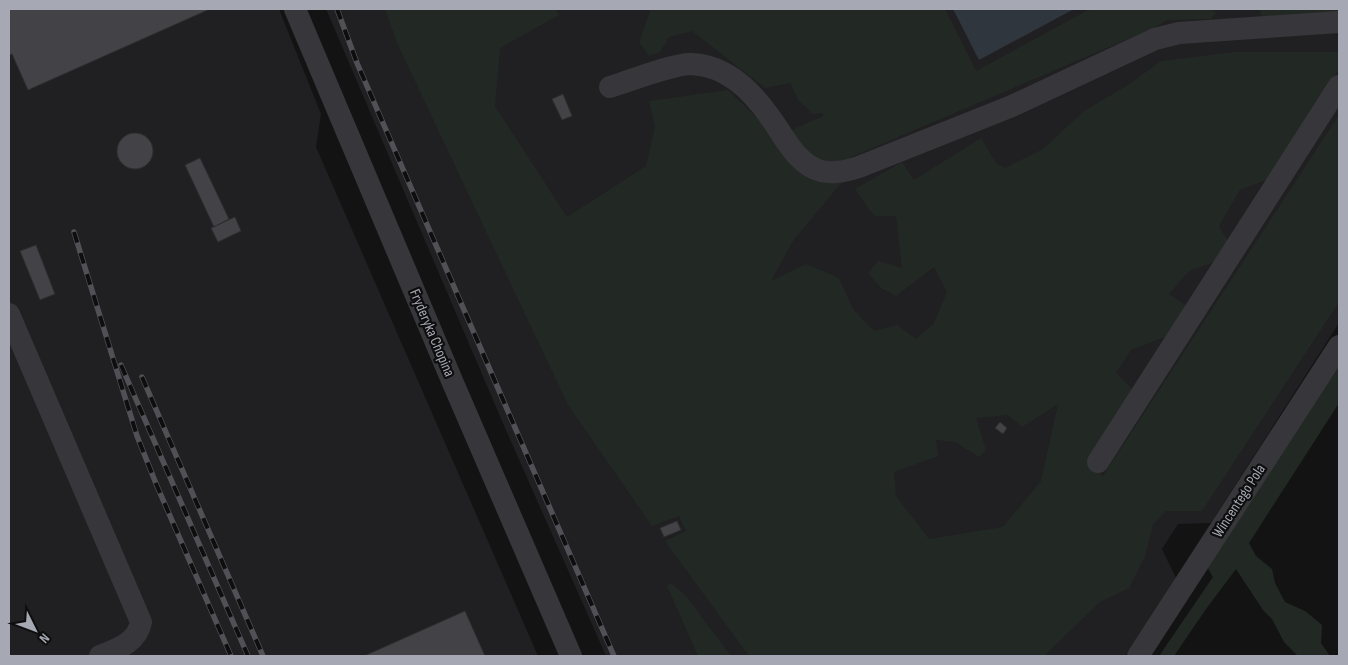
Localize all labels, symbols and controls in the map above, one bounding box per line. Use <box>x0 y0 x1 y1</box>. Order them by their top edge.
street label: Fryderyka Chopina <box>405 286 459 380</box>
street label: Wincentego Pola <box>1208 461 1270 541</box>
north arrow <box>10 605 60 655</box>
text: N <box>35 630 53 647</box>

